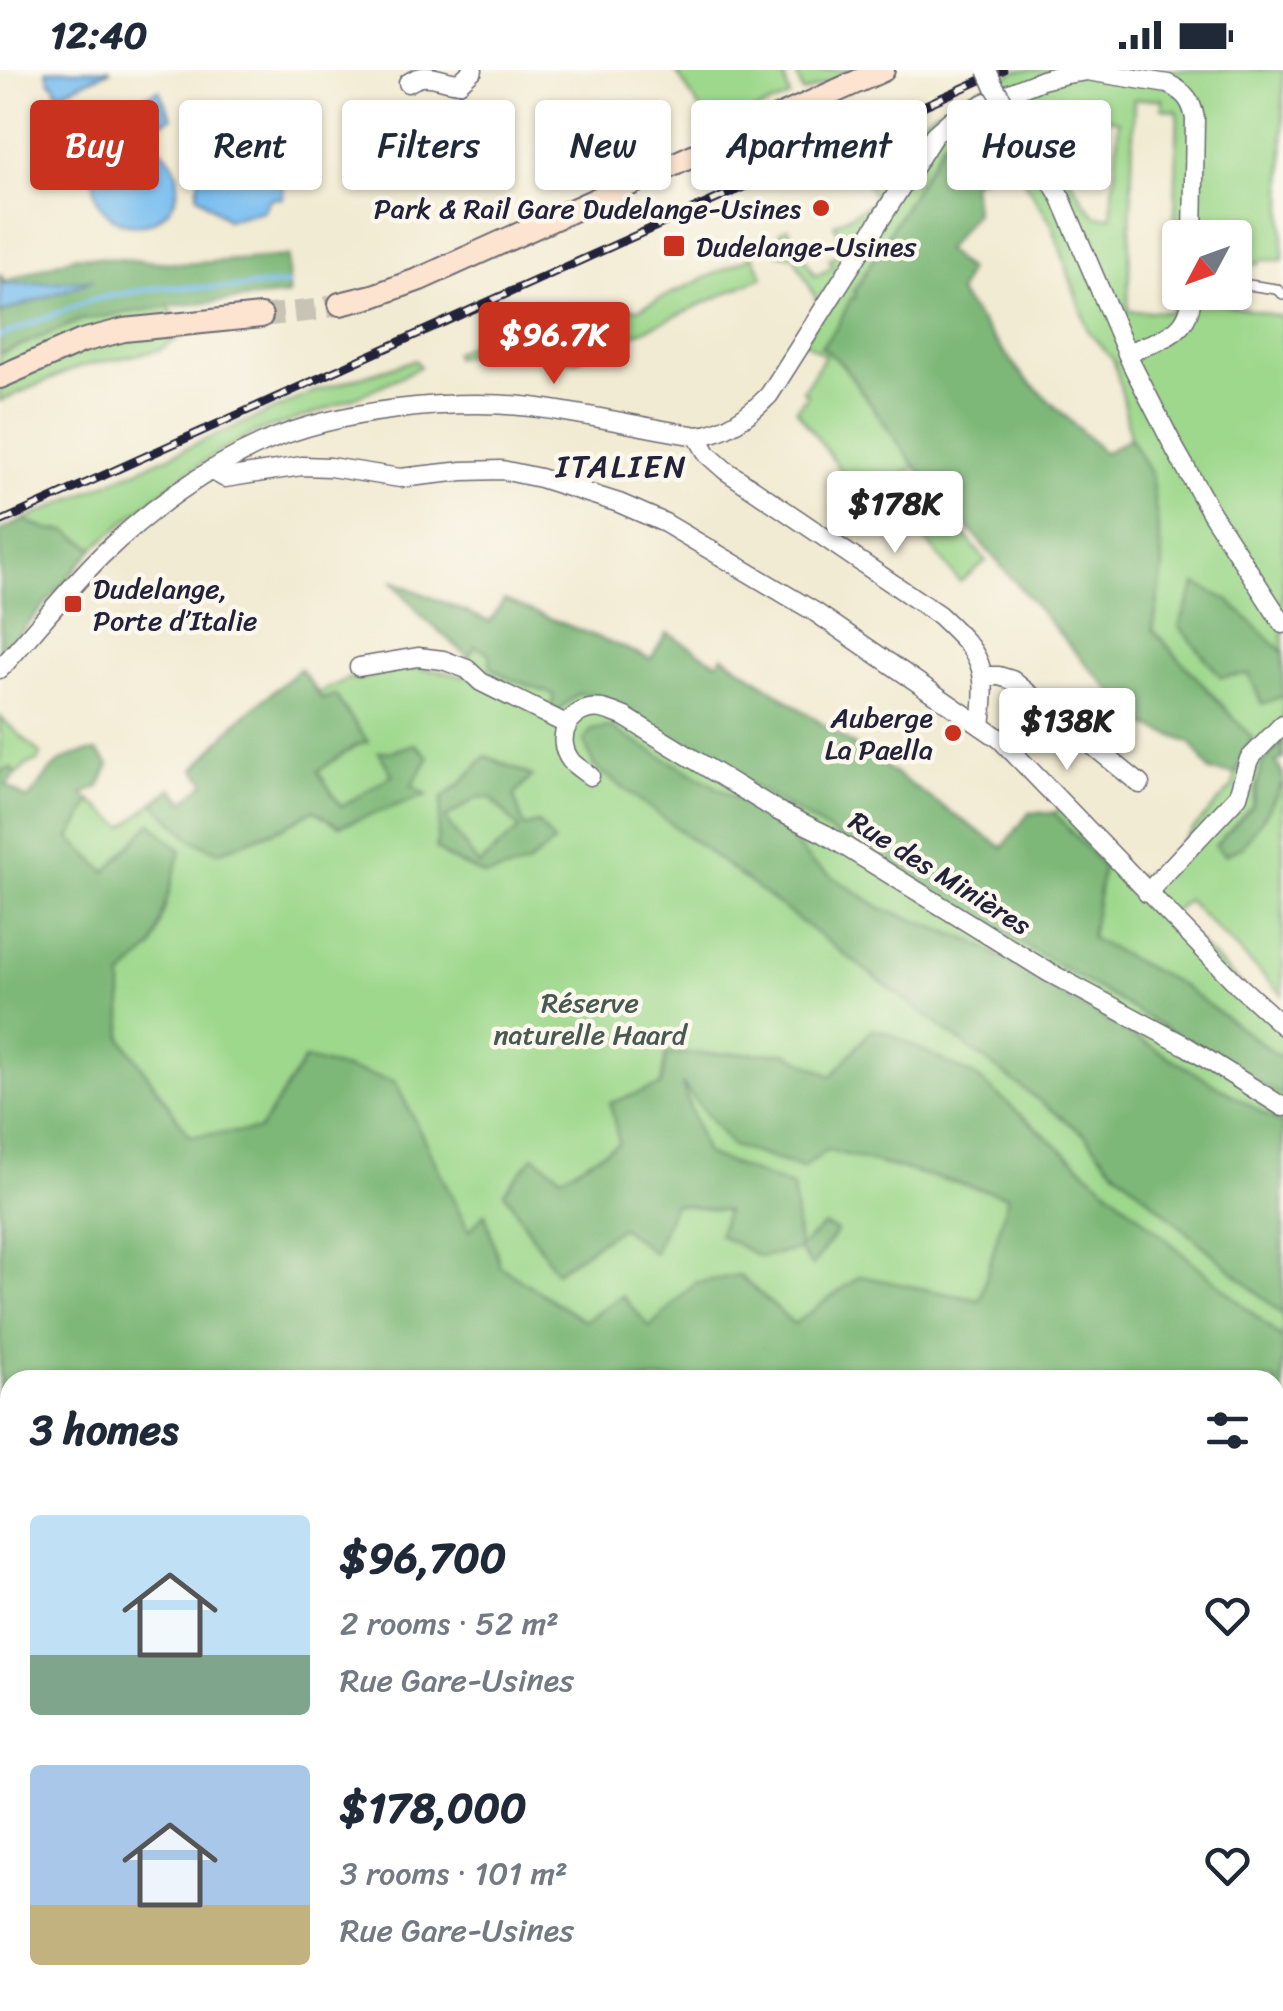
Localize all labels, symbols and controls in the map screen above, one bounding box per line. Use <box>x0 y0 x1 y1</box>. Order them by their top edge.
text: 12:40 <box>50 2 147 69</box>
chip: Buy <box>30 100 159 190</box>
chip: Rent <box>179 100 322 190</box>
chip: Filters <box>342 100 515 190</box>
chip: New <box>535 100 671 190</box>
chip: Apartment <box>691 100 927 190</box>
chip: House <box>947 100 1111 190</box>
place label: Park & Rail Gare Dudelange-Usines <box>374 184 802 233</box>
marker: Park & Rail Gare Dudelange-Usines <box>810 197 832 219</box>
north arrow <box>1162 220 1252 310</box>
map controls <box>1162 220 1252 310</box>
place label: Dudelange-Usines <box>696 222 917 271</box>
marker: Dudelange-Usines <box>661 233 687 259</box>
pin: $96.7K <box>473 302 635 387</box>
text: $96.7K <box>501 306 607 363</box>
district label: ITALIEN <box>555 438 688 495</box>
pin: $178K <box>825 471 965 556</box>
text: $178K <box>849 475 941 532</box>
place label: Dudelange, Porte d’Italie <box>93 564 258 645</box>
marker: Dudelange, Porte d’Italie <box>62 593 84 615</box>
pin: $138K <box>997 688 1137 773</box>
text: $138K <box>1021 692 1113 749</box>
place label: Auberge La Paella <box>825 693 933 774</box>
marker: Auberge La Paella <box>942 722 964 744</box>
street label: Rue des Minières <box>839 797 1041 949</box>
park label: Réserve naturelle Haard <box>493 978 689 1059</box>
text: 3 homes <box>30 1393 178 1467</box>
icon: filters <box>1200 1403 1255 1458</box>
text: $96,700 <box>340 1521 506 1595</box>
icon: home <box>110 1555 230 1675</box>
icon: heart <box>1200 1588 1255 1643</box>
text: 2 rooms · 52 m² <box>340 1595 559 1652</box>
text: Rue Gare-Usines <box>340 1652 574 1709</box>
text: $178,000 <box>340 1771 527 1845</box>
icon: home <box>110 1805 230 1925</box>
icon: heart <box>1200 1838 1255 1893</box>
text: 3 rooms · 101 m² <box>340 1845 568 1902</box>
text: Rue Gare-Usines <box>340 1902 574 1959</box>

